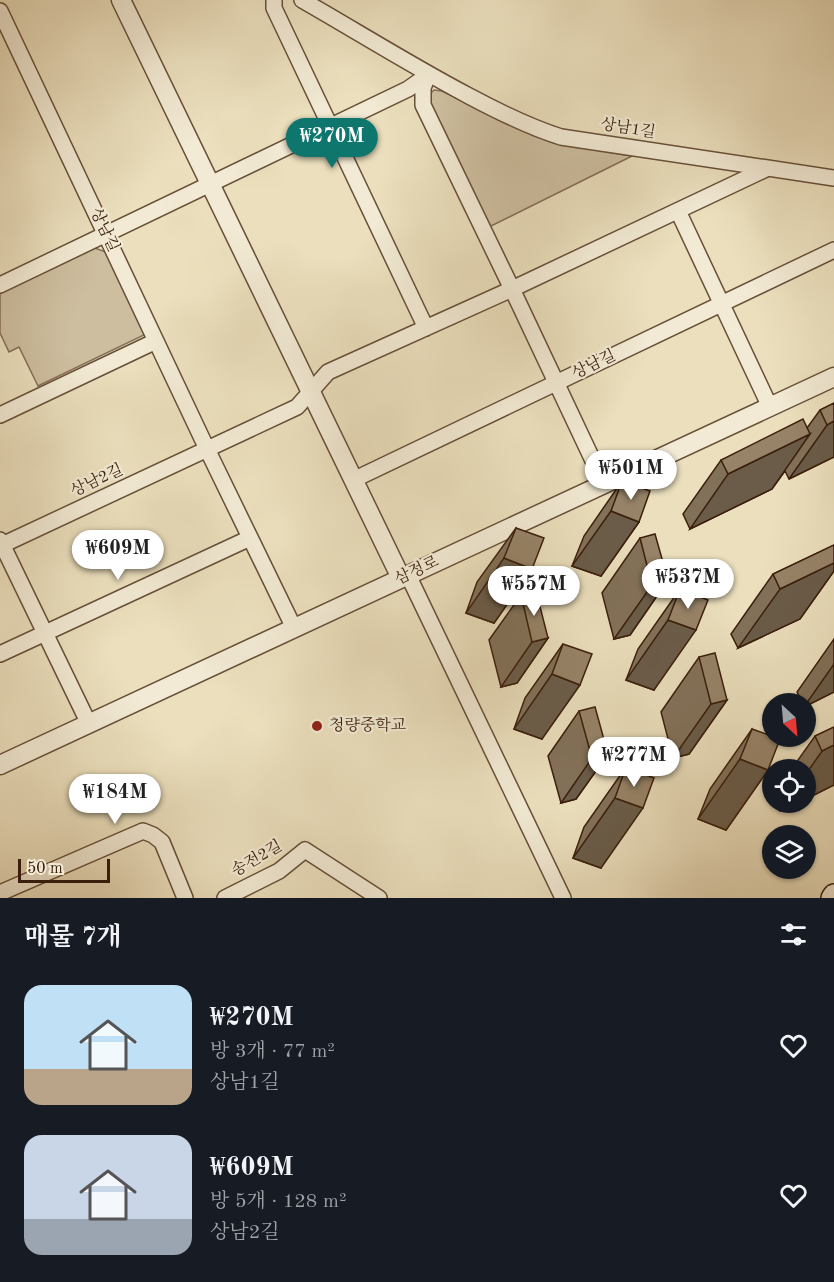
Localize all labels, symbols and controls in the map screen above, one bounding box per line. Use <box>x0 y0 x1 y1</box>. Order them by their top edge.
street label: 상남1길 <box>599 116 657 141</box>
pin: ₩270M <box>290 118 374 169</box>
text: ₩270M <box>300 127 364 147</box>
street label: 상남길 <box>87 205 122 254</box>
street label: 상남길 <box>569 347 618 382</box>
pin: ₩501M <box>589 450 673 501</box>
text: ₩501M <box>599 459 663 479</box>
street label: 상남2길 <box>68 461 126 500</box>
pin: ₩609M <box>76 530 160 581</box>
text: ₩609M <box>86 539 150 559</box>
street label: 삼정로 <box>392 553 442 588</box>
pin: ₩537M <box>646 559 730 610</box>
pin: ₩557M <box>492 566 576 617</box>
text: ₩537M <box>656 568 720 588</box>
text: ₩557M <box>502 575 566 595</box>
north arrow <box>762 693 816 747</box>
map controls <box>762 693 816 879</box>
place label: 청량중학교 <box>329 716 406 734</box>
marker: 청량중학교 <box>310 719 324 733</box>
pin: ₩277M <box>592 737 676 788</box>
text: ₩277M <box>602 746 666 766</box>
button: locate <box>762 759 816 813</box>
pin: ₩184M <box>73 774 157 825</box>
text: ₩184M <box>83 783 147 803</box>
button: layers <box>762 825 816 879</box>
street label: 송전2길 <box>228 836 285 880</box>
scale bar <box>18 856 110 884</box>
text: 50 m <box>27 861 63 877</box>
icon: filters <box>777 918 810 951</box>
text: 매물 7개 <box>24 925 122 951</box>
text: ₩270M <box>210 1005 294 1031</box>
icon: home <box>72 1009 144 1081</box>
icon: heart <box>777 1029 810 1062</box>
text: 방 3개 · 77 m² <box>210 1042 335 1062</box>
text: 상남1길 <box>210 1073 280 1093</box>
text: ₩609M <box>210 1155 294 1181</box>
icon: home <box>72 1159 144 1231</box>
icon: heart <box>777 1179 810 1212</box>
text: 방 5개 · 128 m² <box>210 1192 347 1212</box>
text: 상남2길 <box>210 1223 280 1243</box>

